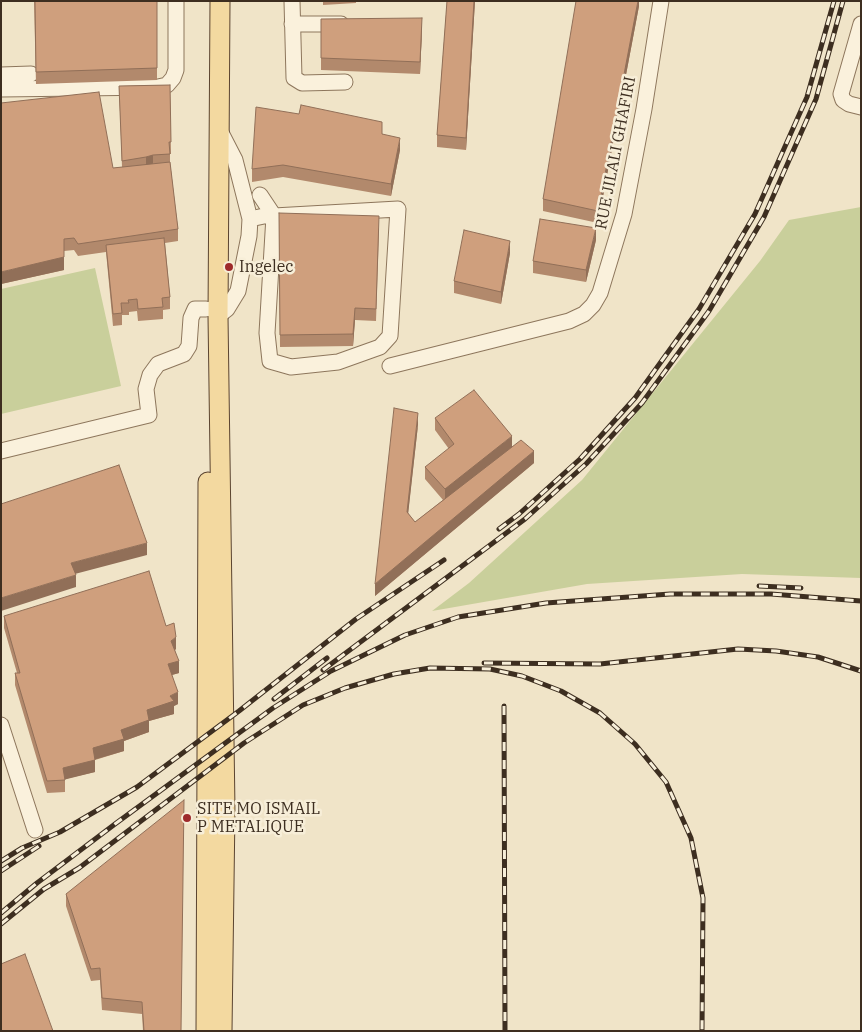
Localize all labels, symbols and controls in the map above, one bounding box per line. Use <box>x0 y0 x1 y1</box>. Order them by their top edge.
street label: RUE JILALI GHAFIRI <box>592 75 640 231</box>
place label: Ingelec <box>239 257 294 277</box>
marker: Ingelec <box>223 261 235 273</box>
place label: SITE MO ISMAIL P METALIQUE <box>197 799 320 837</box>
marker: SITE MO ISMAIL P METALIQUE <box>181 812 193 824</box>

